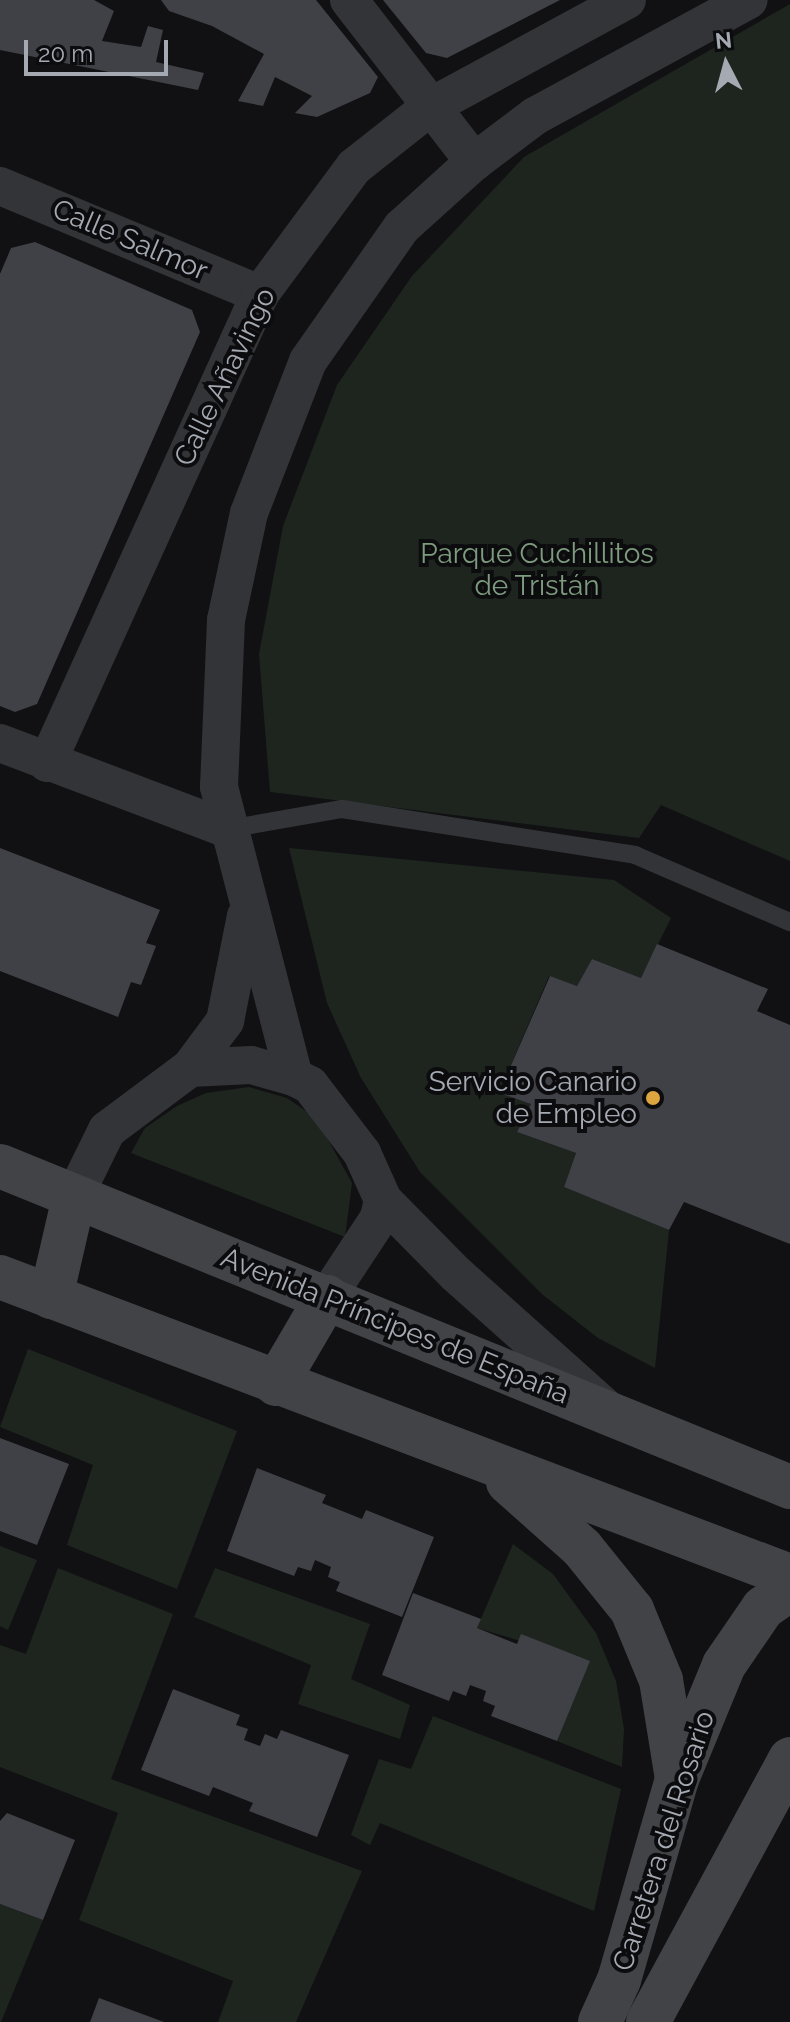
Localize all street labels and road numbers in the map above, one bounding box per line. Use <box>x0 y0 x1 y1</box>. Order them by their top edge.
street label: Calle Salmor <box>47 192 213 288</box>
street label: Calle Añavingo <box>167 282 283 472</box>
street label: Avenida Príncipes de España <box>216 1241 574 1411</box>
street label: Carretera del Rosario <box>606 1706 722 1976</box>

